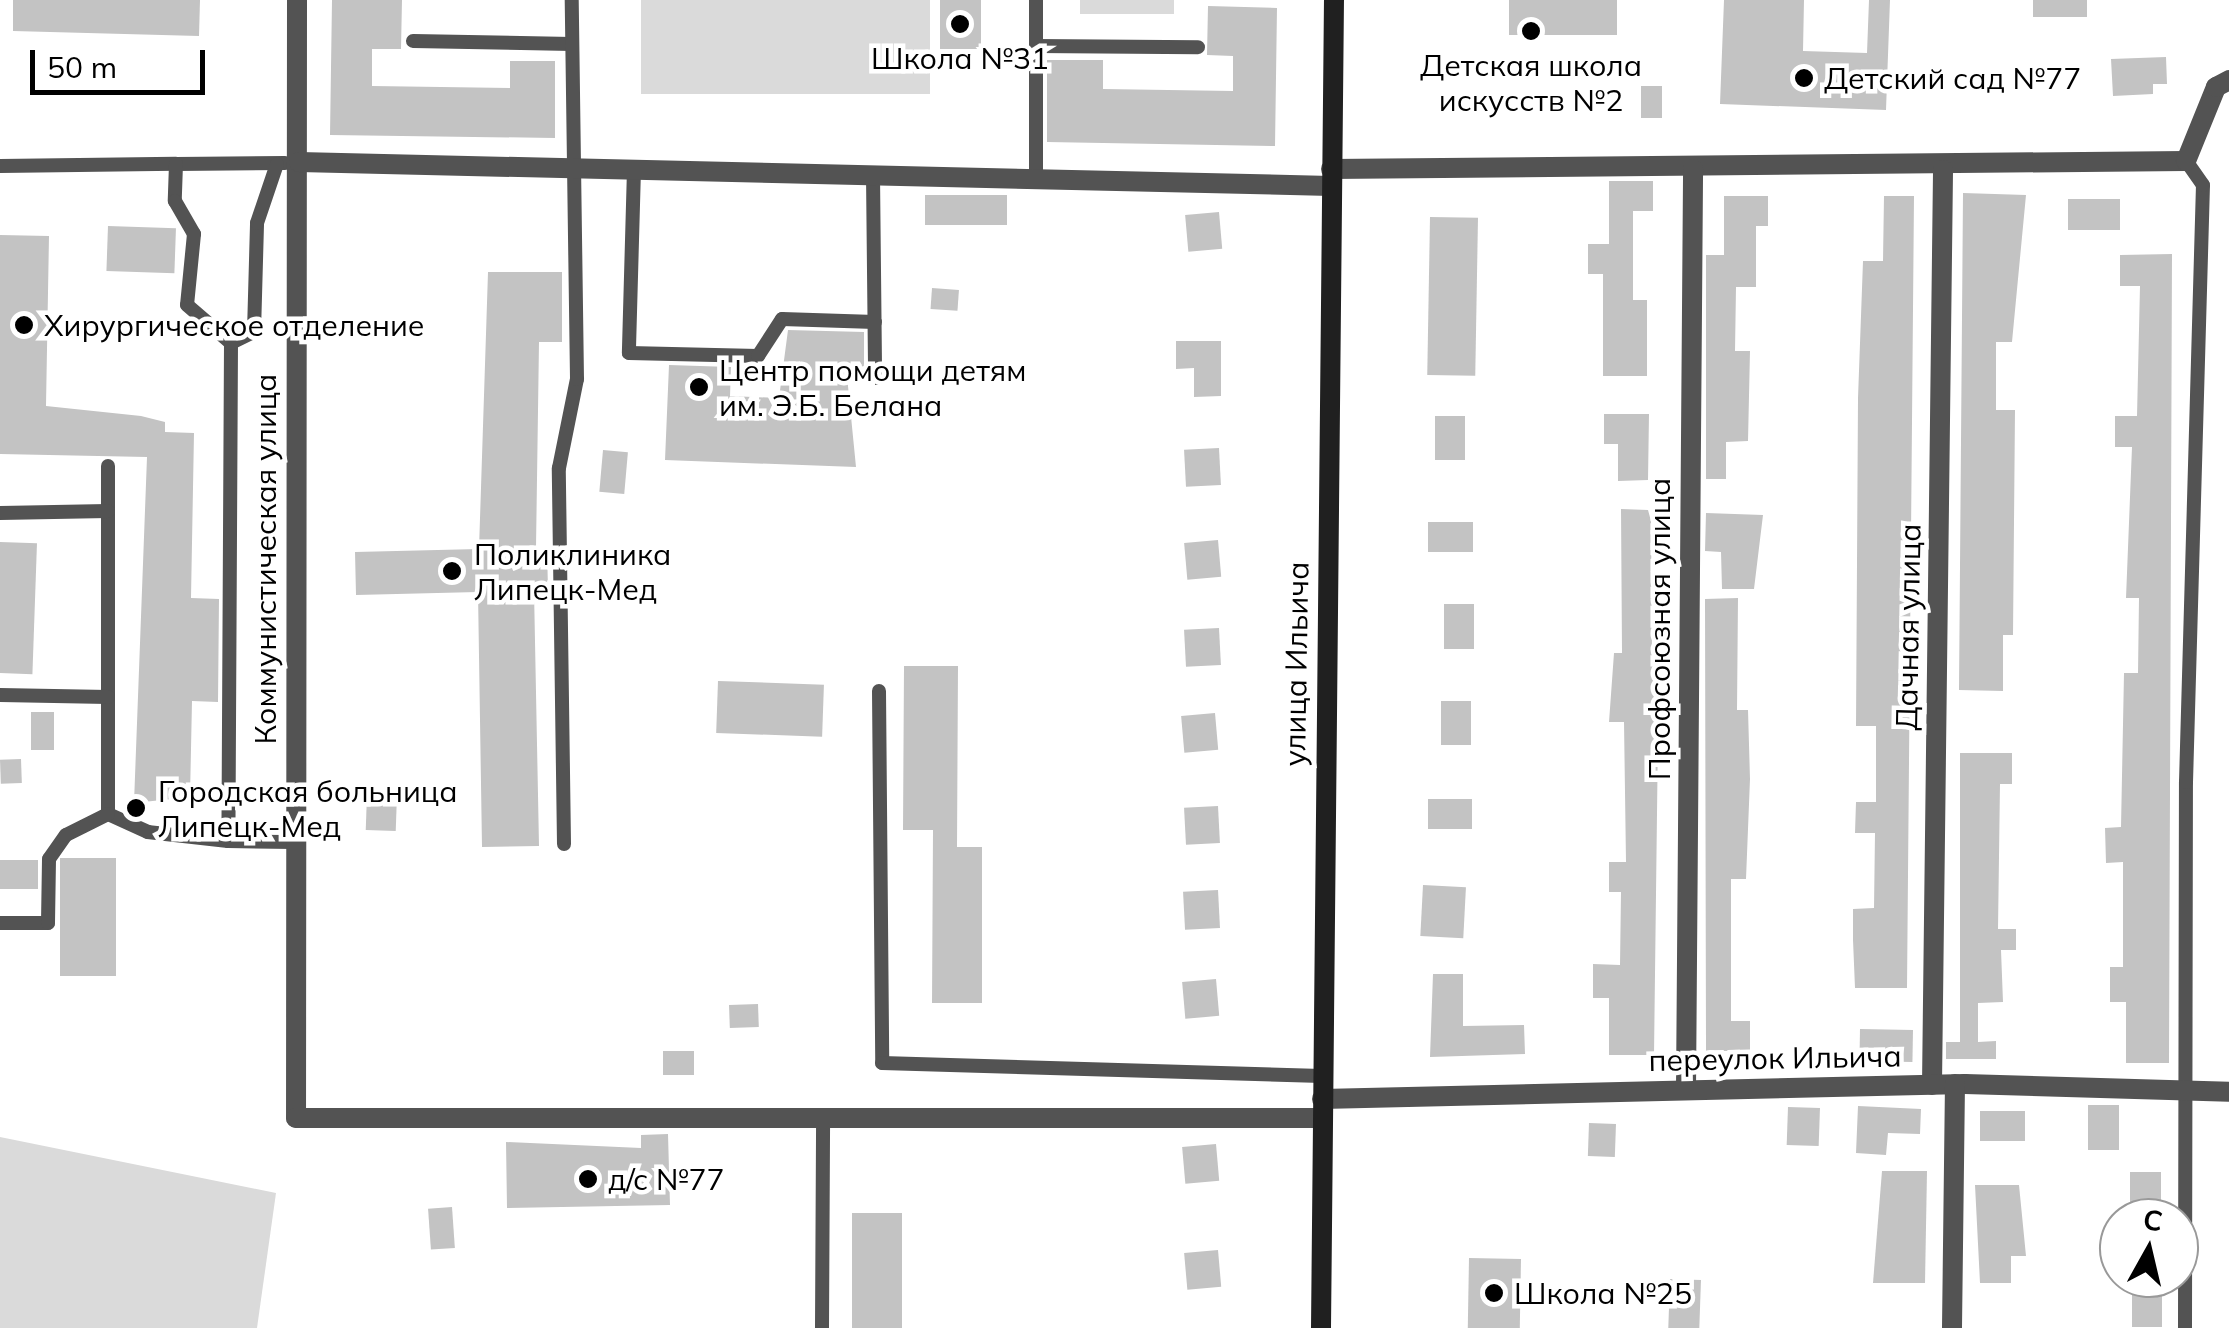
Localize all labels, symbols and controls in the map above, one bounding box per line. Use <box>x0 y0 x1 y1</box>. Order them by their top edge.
marker: Школа №31 <box>949 13 971 35</box>
marker: Детская школа искусств №2 <box>1520 20 1542 42</box>
scale bar <box>35 30 210 92</box>
place label: Школа №31 <box>871 40 1049 76</box>
place label: Детская школа искусств №2 <box>1420 47 1642 118</box>
text: 50 m <box>47 48 117 86</box>
place label: Детский сад №77 <box>1824 60 2081 96</box>
marker: Детский сад №77 <box>1793 67 1815 89</box>
place label: Хирургическое отделение <box>44 307 424 343</box>
marker: Хирургическое отделение <box>13 314 35 336</box>
place label: Центр помощи детям им. Э.Б. Белана <box>719 352 1026 422</box>
street label: Коммунистическая улица <box>247 374 283 744</box>
marker: Центр помощи детям им. Э.Б. Белана <box>688 376 710 398</box>
street label: Профсоюзная улица <box>1641 478 1677 780</box>
street label: Дачная улица <box>1888 523 1928 731</box>
place label: Поликлиника Липецк-Мед <box>474 536 671 606</box>
marker: Поликлиника Липецк-Мед <box>439 558 465 584</box>
street label: улица Ильича <box>1276 561 1316 767</box>
place label: Городская больница Липецк-Мед <box>158 773 457 844</box>
marker: Городская больница Липецк-Мед <box>123 795 149 821</box>
street label: переулок Ильича <box>1648 1038 1902 1078</box>
place label: д/с №77 <box>608 1161 725 1197</box>
marker: д/с №77 <box>577 1168 599 1190</box>
north arrow <box>2099 1198 2199 1298</box>
text: С <box>2141 1201 2165 1238</box>
place label: Школа №25 <box>1514 1275 1692 1311</box>
marker: Школа №25 <box>1483 1282 1505 1304</box>

